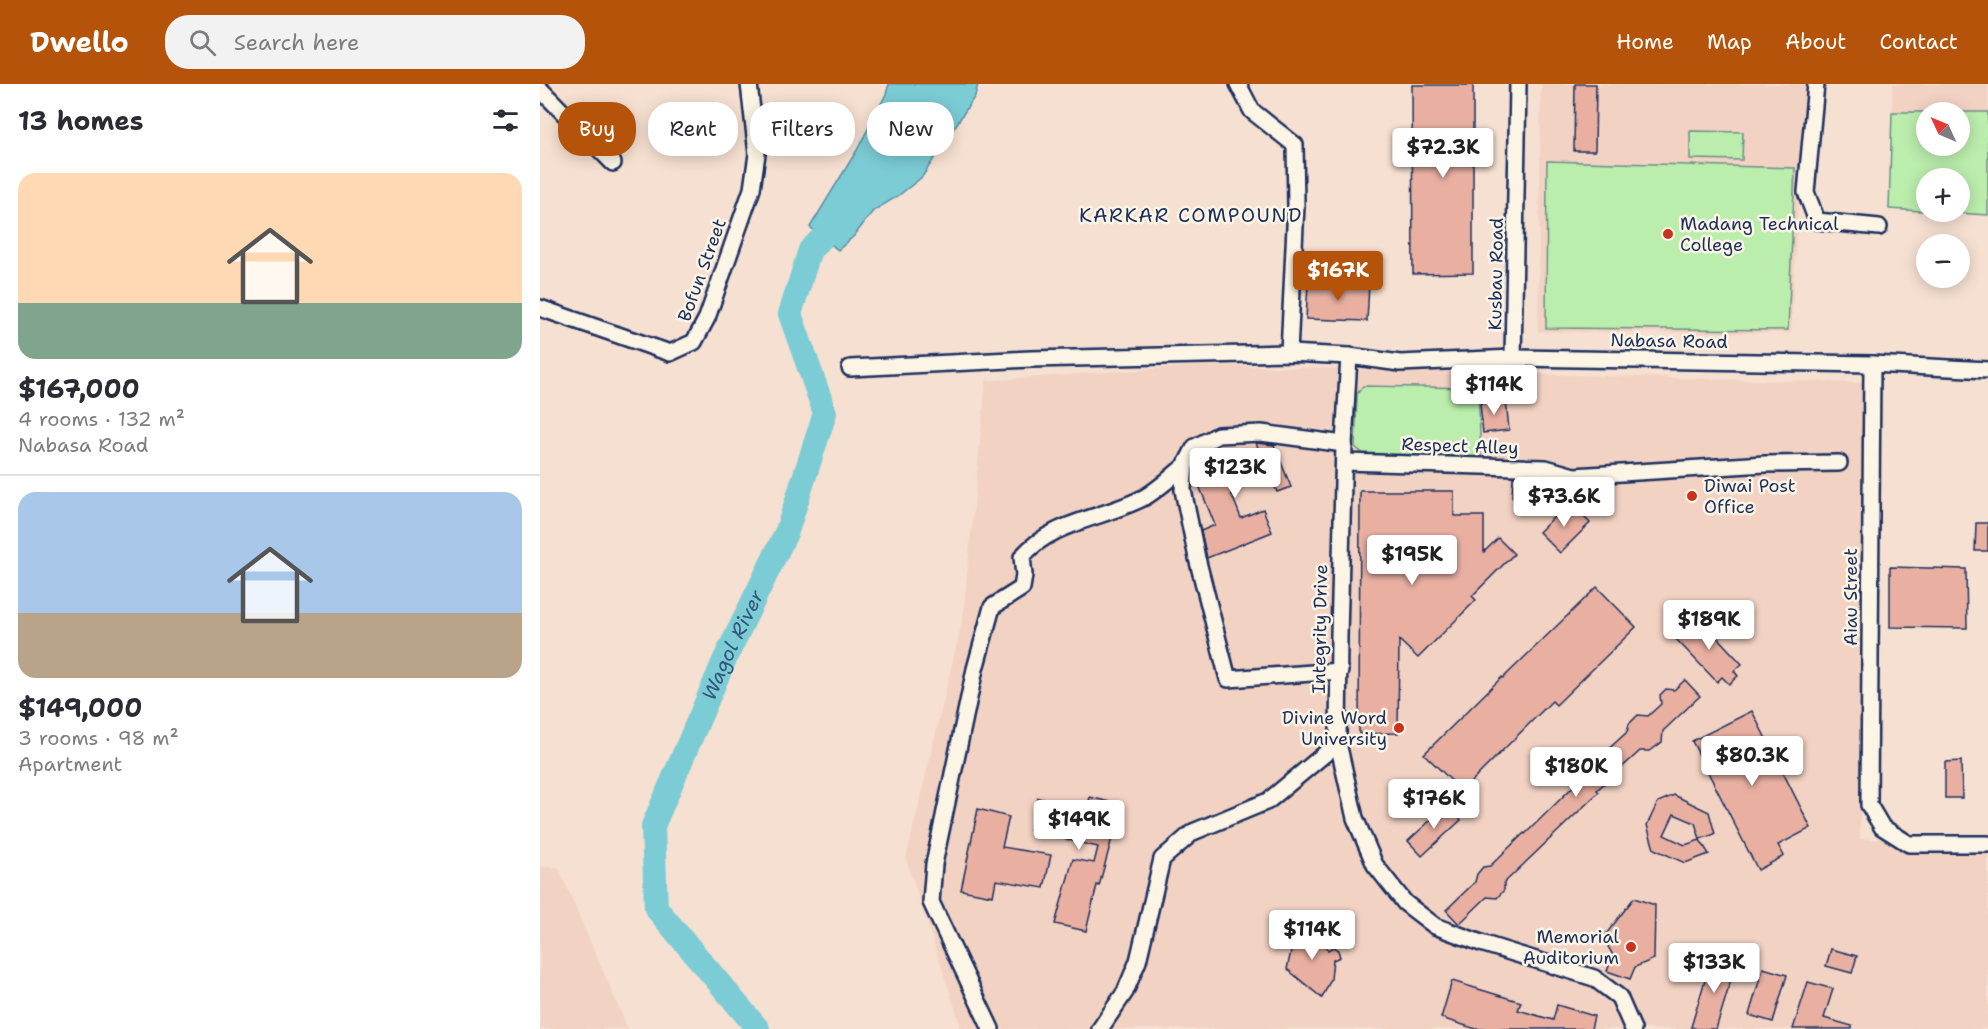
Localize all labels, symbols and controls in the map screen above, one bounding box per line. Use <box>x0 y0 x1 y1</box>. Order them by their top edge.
search box <box>165 15 585 69</box>
text: Dwello <box>30 23 129 61</box>
icon: search <box>186 26 219 59</box>
text: Search here <box>234 28 360 57</box>
text: Home <box>1616 28 1674 56</box>
text: Map <box>1707 28 1752 56</box>
text: About <box>1785 28 1846 56</box>
text: Contact <box>1879 28 1958 56</box>
chip: Buy <box>558 102 636 156</box>
chip: Rent <box>648 102 738 156</box>
chip: Filters <box>750 102 855 156</box>
chip: New <box>867 102 954 156</box>
north arrow <box>1916 102 1970 156</box>
map controls <box>1916 102 1970 288</box>
text: 13 homes <box>18 103 144 138</box>
icon: filters <box>489 104 522 137</box>
pin: $72.3K <box>1394 128 1492 179</box>
text: $72.3K <box>1406 134 1480 160</box>
button: + <box>1916 168 1970 222</box>
district label: KARKAR COMPOUND <box>1079 202 1303 228</box>
icon: home <box>216 212 324 320</box>
place label: Madang Technical College <box>1680 212 1839 257</box>
street label: Bofun Street <box>672 215 732 325</box>
street label: Kusbau Road <box>1483 218 1509 330</box>
marker: Madang Technical College <box>1661 227 1675 241</box>
button: − <box>1916 234 1970 288</box>
pin: $167K <box>1296 251 1380 302</box>
text: $167K <box>1307 257 1369 283</box>
street label: Nabasa Road <box>1610 328 1728 354</box>
pin: $114K <box>1452 365 1536 416</box>
text: $167,000 <box>18 371 140 406</box>
text: $114K <box>1465 371 1523 397</box>
text: 4 rooms · 132 m² <box>18 406 185 432</box>
text: Nabasa Road <box>18 432 149 458</box>
street label: Respect Alley <box>1401 432 1519 460</box>
pin: $123K <box>1193 448 1277 499</box>
text: $123K <box>1204 454 1266 480</box>
place label: Diwai Post Office <box>1704 474 1796 519</box>
pin: $73.6K <box>1515 477 1613 528</box>
text: $73.6K <box>1527 483 1601 509</box>
marker: Diwai Post Office <box>1685 489 1699 503</box>
icon: home <box>216 531 324 639</box>
pin: $195K <box>1370 535 1454 586</box>
text: $195K <box>1381 541 1443 567</box>
street label: Aiau Street <box>1839 548 1863 646</box>
street label: Integrity Drive <box>1307 564 1333 694</box>
water label: Wagol River <box>696 585 770 704</box>
pin: $189K <box>1667 600 1751 651</box>
text: $189K <box>1677 606 1741 632</box>
text: $149,000 <box>18 690 142 725</box>
place label: Divine Word University <box>1282 706 1387 751</box>
marker: Divine Word University <box>1392 721 1406 735</box>
text: 3 rooms · 98 m² <box>18 725 179 751</box>
pin: $80.3K <box>1703 736 1801 787</box>
text: $80.3K <box>1715 742 1789 768</box>
pin: $180K <box>1534 747 1618 798</box>
text: Apartment <box>18 751 122 777</box>
text: $180K <box>1544 753 1608 779</box>
pin: $176K <box>1392 779 1476 830</box>
text: $176K <box>1402 785 1466 811</box>
pin: $149K <box>1037 800 1121 851</box>
text: $149K <box>1048 806 1110 832</box>
pin: $114K <box>1270 910 1354 961</box>
text: $114K <box>1283 916 1341 942</box>
place label: Memorial Auditorium <box>1523 925 1620 970</box>
marker: Memorial Auditorium <box>1624 940 1638 954</box>
pin: $133K <box>1672 943 1756 994</box>
text: $133K <box>1683 949 1745 975</box>

